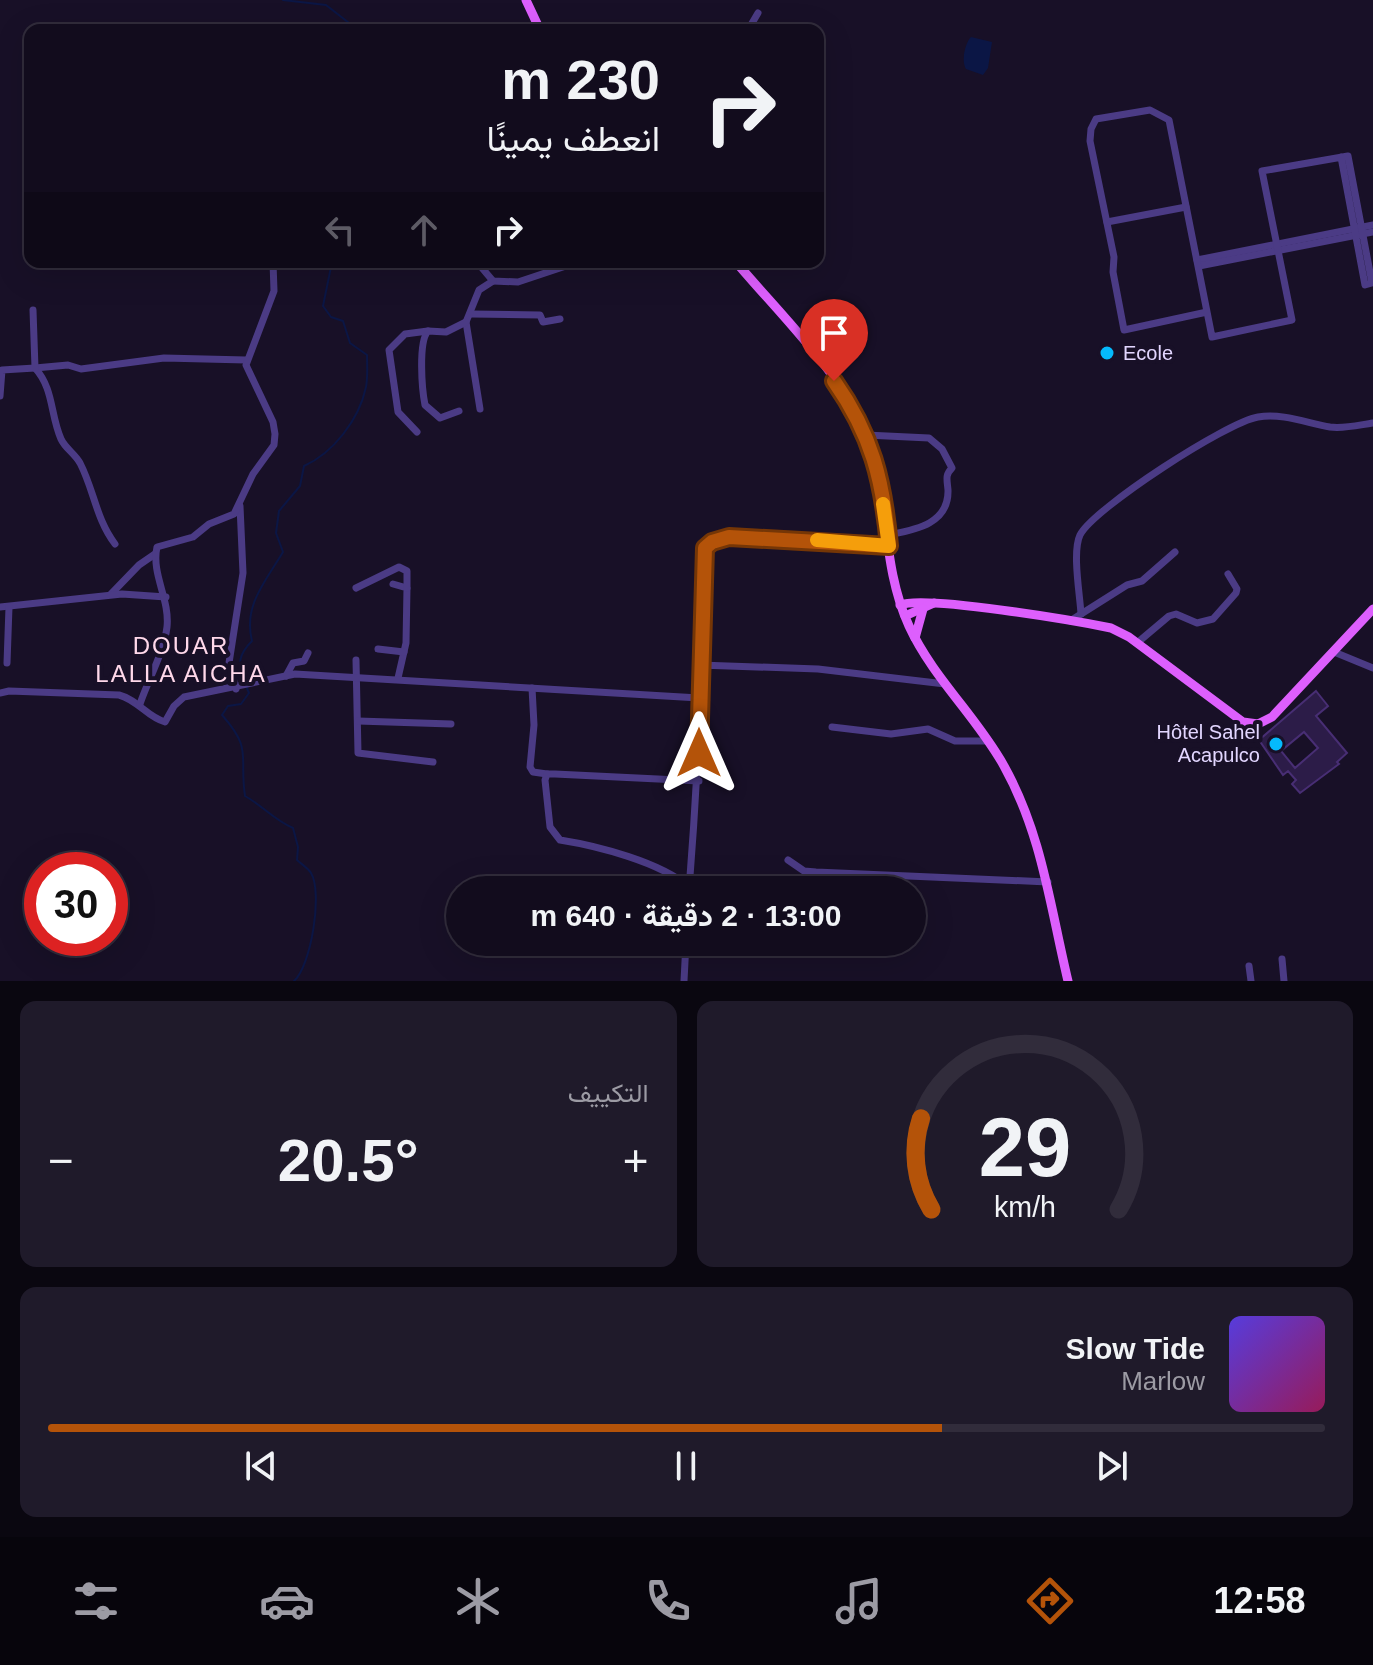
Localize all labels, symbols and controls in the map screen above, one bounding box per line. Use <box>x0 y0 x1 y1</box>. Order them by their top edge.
text: 230 m <box>501 48 660 111</box>
icon: right <box>688 56 792 160</box>
text: انعطف يمينًا <box>487 118 660 159</box>
icon: left <box>318 208 362 252</box>
icon: ahead <box>402 208 446 252</box>
icon: right <box>486 208 530 252</box>
pin <box>800 299 868 381</box>
icon: arrive <box>812 311 856 355</box>
place label: Ecole <box>1123 342 1173 364</box>
marker: Ecole <box>1098 344 1116 362</box>
district label: DOUAR LALLA AICHA <box>95 632 267 687</box>
position arrow <box>657 711 741 795</box>
place label: Hôtel Sahel Acapulco <box>1157 721 1260 766</box>
marker: Hôtel Sahel Acapulco <box>1267 735 1285 753</box>
speed limit sign: 30 <box>24 852 128 956</box>
text: 13:00 · 2 دقيقة · 640 m <box>531 899 841 932</box>
text: التكييف <box>568 1078 649 1108</box>
text: 29 <box>978 1101 1071 1194</box>
text: 20.5° <box>278 1127 419 1194</box>
text: − <box>48 1136 74 1185</box>
text: + <box>623 1136 649 1185</box>
text: km/h <box>994 1191 1056 1223</box>
text: Slow Tide <box>1066 1332 1205 1365</box>
text: Marlow <box>1121 1366 1205 1396</box>
icon: previous <box>239 1444 283 1488</box>
icon: pause <box>664 1444 708 1488</box>
icon: next <box>1090 1444 1134 1488</box>
icon: filters <box>68 1573 124 1629</box>
icon: car <box>259 1573 315 1629</box>
icon: climate <box>450 1573 506 1629</box>
icon: phone <box>640 1573 696 1629</box>
icon: music <box>831 1573 887 1629</box>
icon: directions <box>1022 1573 1078 1629</box>
text: 12:58 <box>1213 1580 1306 1621</box>

